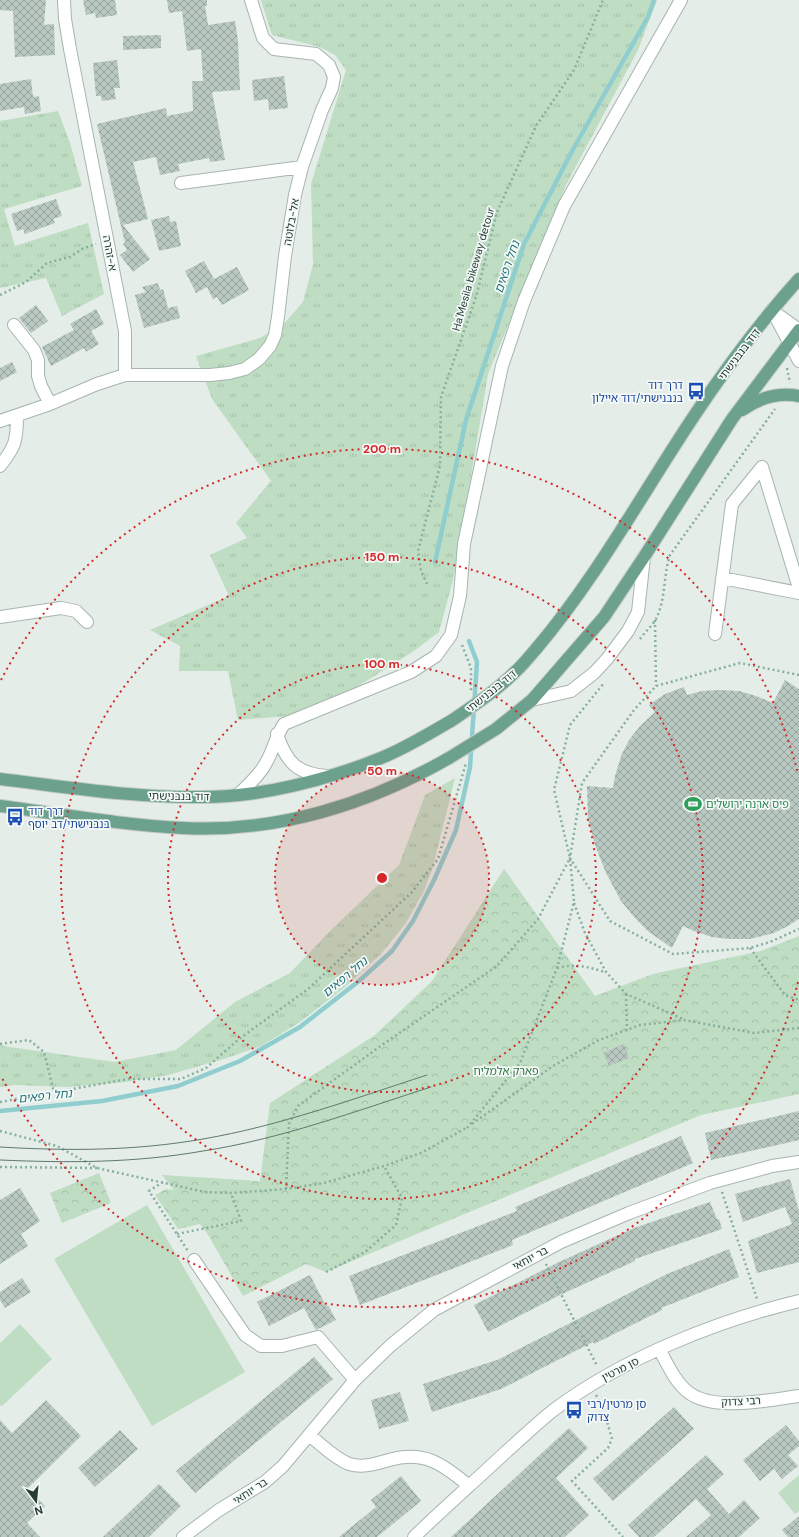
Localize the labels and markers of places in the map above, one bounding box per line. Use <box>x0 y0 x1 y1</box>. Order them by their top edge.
place label: דרך דוד בנבנישתי/דוד איילון <box>592 378 683 405</box>
bus stop icon: דרך דוד בנבנישתי/דוד איילון <box>686 381 706 401</box>
sports icon: פיס ארנה ירושלים <box>683 794 703 814</box>
place label: פיס ארנה ירושלים <box>706 797 789 811</box>
place label: דרך דוד בנבנישתי/דב יוסף <box>28 804 110 831</box>
bus stop icon: דרך דוד בנבנישתי/דב יוסף <box>5 807 25 827</box>
centre of rings <box>375 871 389 885</box>
place label: סן מרטין/רבי צדוק <box>587 1397 646 1424</box>
bus stop icon: סן מרטין/רבי צדוק <box>564 1400 584 1420</box>

